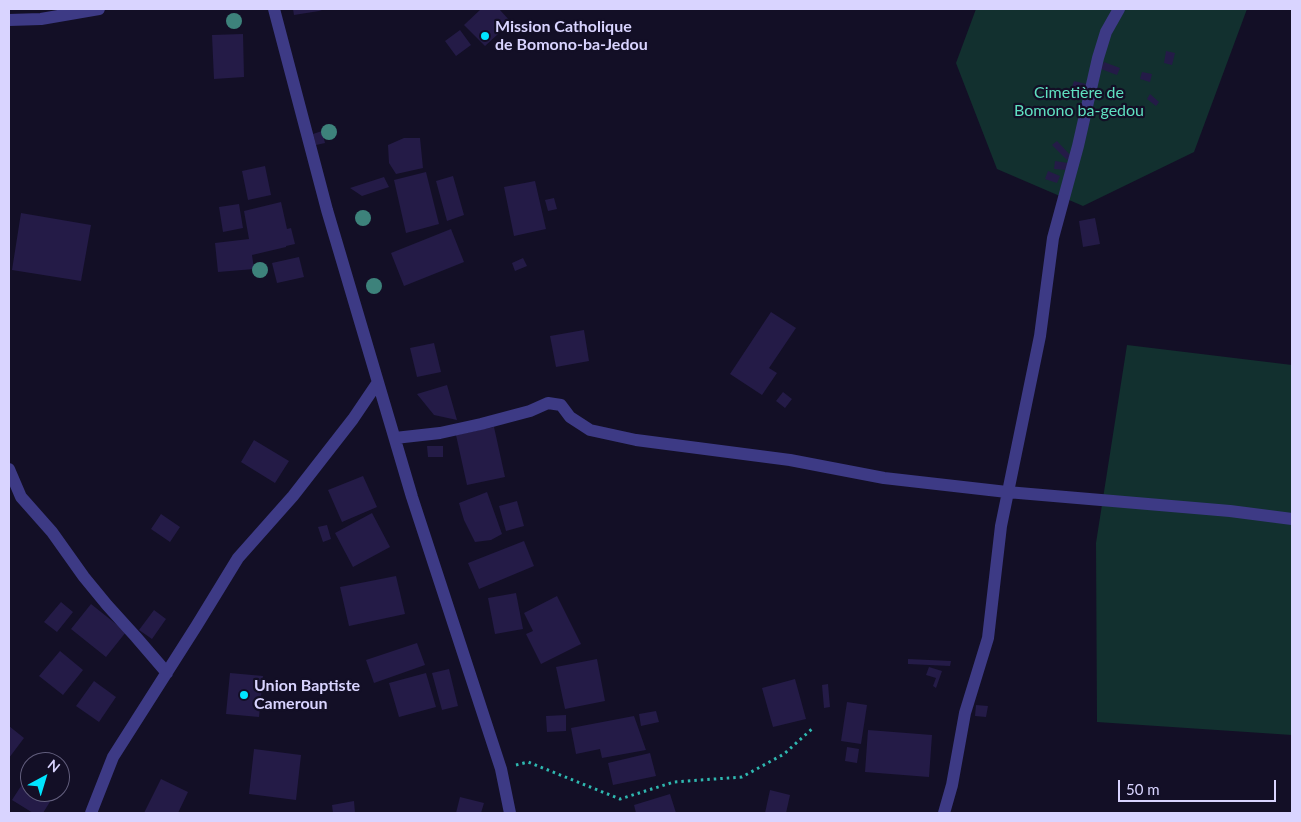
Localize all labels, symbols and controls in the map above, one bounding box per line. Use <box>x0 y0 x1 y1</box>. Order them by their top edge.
place label: Mission Catholique de Bomono-ba-Jedou <box>495 17 648 55</box>
marker: Mission Catholique de Bomono-ba-Jedou <box>479 30 491 42</box>
park label: Cimetière de Bomono ba-gedou <box>1014 83 1144 121</box>
place label: Union Baptiste Cameroun <box>254 676 360 714</box>
marker: Union Baptiste Cameroun <box>238 689 250 701</box>
north arrow <box>20 752 70 802</box>
text: N <box>45 756 64 776</box>
scale bar <box>1121 770 1278 802</box>
text: 50 m <box>1126 780 1160 798</box>

